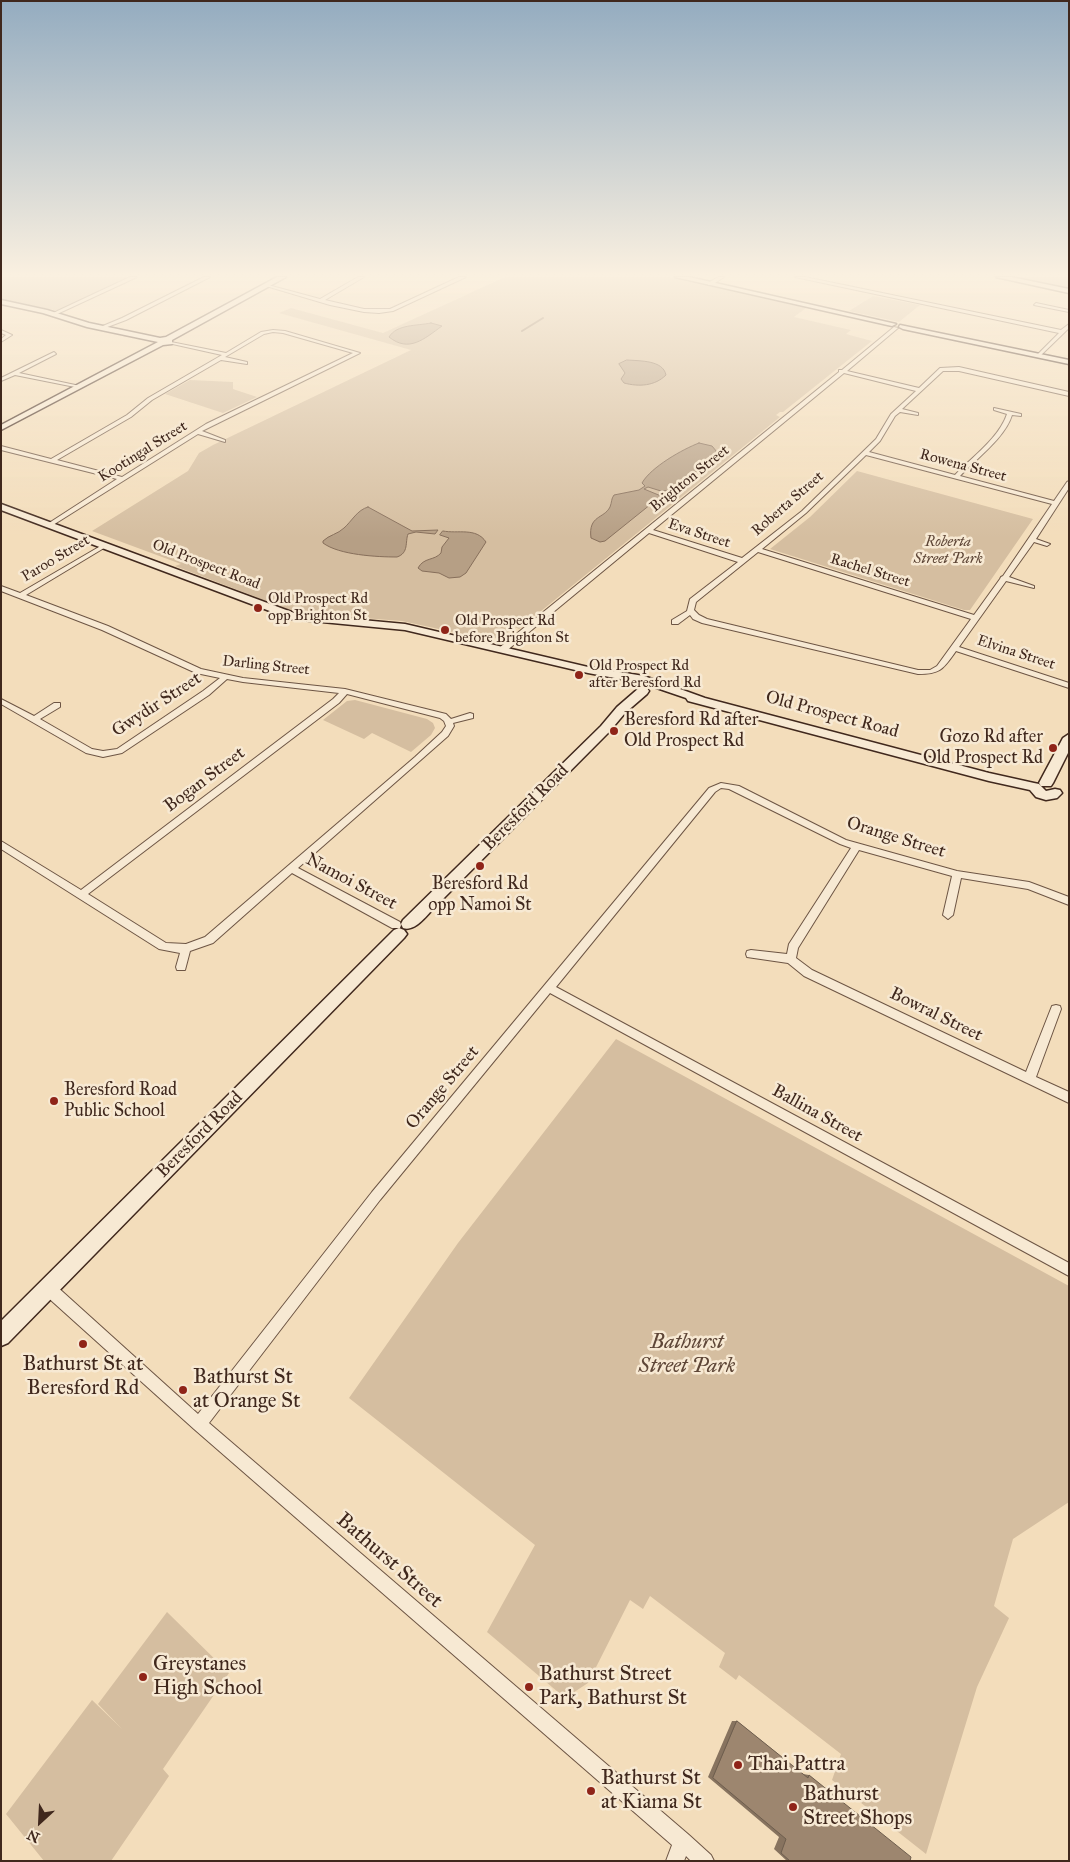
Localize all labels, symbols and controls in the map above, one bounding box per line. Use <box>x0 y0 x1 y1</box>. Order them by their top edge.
street label: Kootingal Street <box>95 418 191 486</box>
street label: Brighton Street <box>647 442 733 516</box>
street label: Rowena Street <box>918 446 1008 486</box>
street label: Roberta Street <box>748 468 828 540</box>
street label: Eva Street <box>666 515 732 553</box>
street label: Paroo Street <box>19 532 93 586</box>
park label: Roberta Street Park <box>913 533 983 568</box>
street label: Old Prospect Road <box>150 536 262 594</box>
street label: Rachel Street <box>828 550 912 592</box>
place label: Old Prospect Rd opp Brighton St <box>268 590 368 625</box>
marker: Old Prospect Rd opp Brighton St <box>252 602 264 614</box>
place label: Old Prospect Rd before Brighton St <box>455 612 569 647</box>
marker: Old Prospect Rd before Brighton St <box>439 624 451 636</box>
street label: Elvina Street <box>975 632 1057 674</box>
street label: Darling Street <box>222 652 310 680</box>
place label: Old Prospect Rd after Beresford Rd <box>589 657 701 692</box>
street label: Gwydir Street <box>108 668 206 742</box>
marker: Old Prospect Rd after Beresford Rd <box>573 669 585 681</box>
street label: Old Prospect Road <box>763 687 901 743</box>
place label: Beresford Rd after Old Prospect Rd <box>624 710 759 752</box>
marker: Beresford Rd after Old Prospect Rd <box>608 725 620 737</box>
place label: Gozo Rd after Old Prospect Rd <box>923 727 1043 770</box>
marker: Gozo Rd after Old Prospect Rd <box>1047 742 1059 754</box>
street label: Bogan Street <box>160 743 250 817</box>
street label: Beresford Road <box>478 760 574 856</box>
street label: Orange Street <box>844 813 948 863</box>
street label: Namoi Street <box>302 849 400 915</box>
marker: Beresford Rd opp Namoi St <box>474 860 486 872</box>
place label: Beresford Rd opp Namoi St <box>428 874 532 916</box>
street label: Bowral Street <box>886 983 986 1047</box>
street label: Orange Street <box>402 1042 484 1134</box>
place label: Beresford Road Public School <box>64 1080 177 1122</box>
street label: Ballina Street <box>768 1080 866 1148</box>
street label: Beresford Road <box>152 1087 248 1183</box>
marker: Beresford Road Public School <box>48 1095 60 1107</box>
park label: Bathurst Street Park <box>639 1330 735 1380</box>
marker: Bathurst St at Beresford Rd <box>77 1338 89 1350</box>
place label: Bathurst St at Beresford Rd <box>23 1352 143 1402</box>
place label: Bathurst St at Orange St <box>193 1365 301 1415</box>
marker: Bathurst St at Orange St <box>177 1384 189 1396</box>
street label: Bathurst Street <box>331 1508 447 1614</box>
place label: Greystanes High School <box>153 1652 263 1702</box>
place label: Bathurst Street Park, Bathurst St <box>539 1662 687 1712</box>
marker: Greystanes High School <box>137 1671 149 1683</box>
marker: Bathurst Street Park, Bathurst St <box>523 1681 535 1693</box>
place label: Thai Pattra <box>748 1752 845 1778</box>
marker: Thai Pattra <box>732 1759 744 1771</box>
place label: Bathurst St at Kiama St <box>601 1766 702 1816</box>
place label: Bathurst Street Shops <box>803 1782 912 1832</box>
marker: Bathurst St at Kiama St <box>585 1785 597 1797</box>
north arrow <box>15 1797 65 1847</box>
marker: Bathurst Street Shops <box>787 1801 799 1813</box>
text: N <box>24 1826 42 1846</box>

